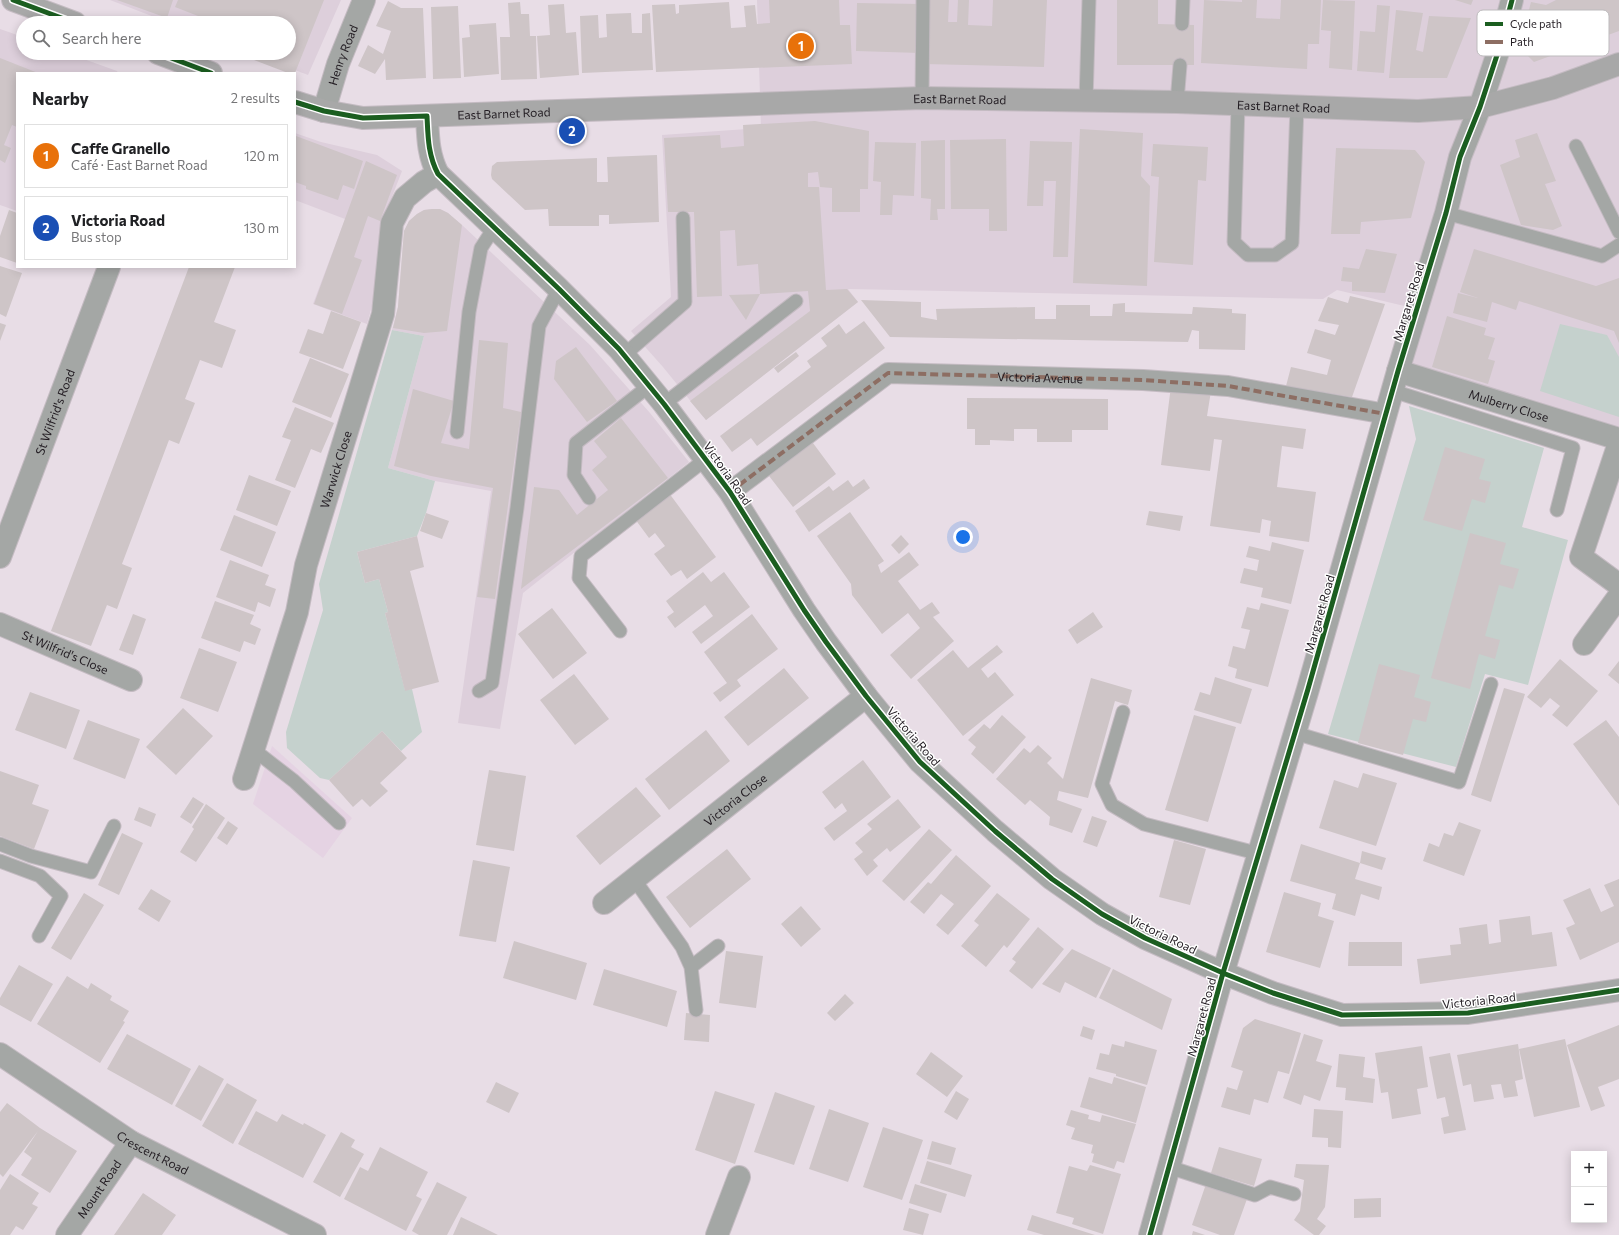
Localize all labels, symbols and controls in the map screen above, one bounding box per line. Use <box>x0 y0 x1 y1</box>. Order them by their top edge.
legend <box>1477 10 1609 56</box>
search box <box>16 16 296 60</box>
text: Cycle path <box>1510 17 1562 30</box>
street label: Henry Road <box>325 23 360 87</box>
icon: search <box>30 27 52 49</box>
text: Search here <box>62 29 141 47</box>
pin: 1 <box>788 31 814 61</box>
text: Path <box>1510 35 1533 48</box>
text: Nearby <box>32 88 89 109</box>
text: 2 results <box>231 90 280 106</box>
street label: East Barnet Road <box>913 91 1006 106</box>
street label: East Barnet Road <box>1237 97 1331 115</box>
street label: East Barnet Road <box>457 104 551 122</box>
pin: 2 <box>559 116 585 146</box>
text: Caffe Granello <box>71 139 170 157</box>
text: 1 <box>43 148 49 164</box>
text: 120 m <box>244 148 279 164</box>
text: Café · East Barnet Road <box>71 157 207 173</box>
text: Victoria Road <box>71 211 165 229</box>
text: 2 <box>42 220 50 236</box>
text: 130 m <box>244 220 279 236</box>
text: Bus stop <box>71 229 122 245</box>
street label: Margaret Road <box>1389 261 1427 343</box>
street label: St Wilfrid's Road <box>32 367 77 457</box>
street label: Victoria Avenue <box>997 369 1083 385</box>
street label: Mulberry Close <box>1467 386 1551 424</box>
street label: Warwick Close <box>317 429 354 510</box>
street label: Victoria Road <box>701 439 755 507</box>
your location <box>953 527 973 547</box>
street label: Margaret Road <box>1301 573 1337 655</box>
street label: St Wilfrid's Close <box>20 627 111 677</box>
street label: Victoria Road <box>885 704 944 768</box>
street label: Victoria Close <box>701 770 769 829</box>
street label: Victoria Road <box>1127 912 1199 956</box>
street label: Margaret Road <box>1184 976 1218 1058</box>
street label: Victoria Road <box>1442 989 1516 1011</box>
street label: Crescent Road <box>114 1128 191 1177</box>
map controls <box>1571 1151 1607 1223</box>
button: + <box>1571 1151 1607 1187</box>
street label: Mount Road <box>74 1157 124 1221</box>
button: − <box>1571 1187 1607 1223</box>

